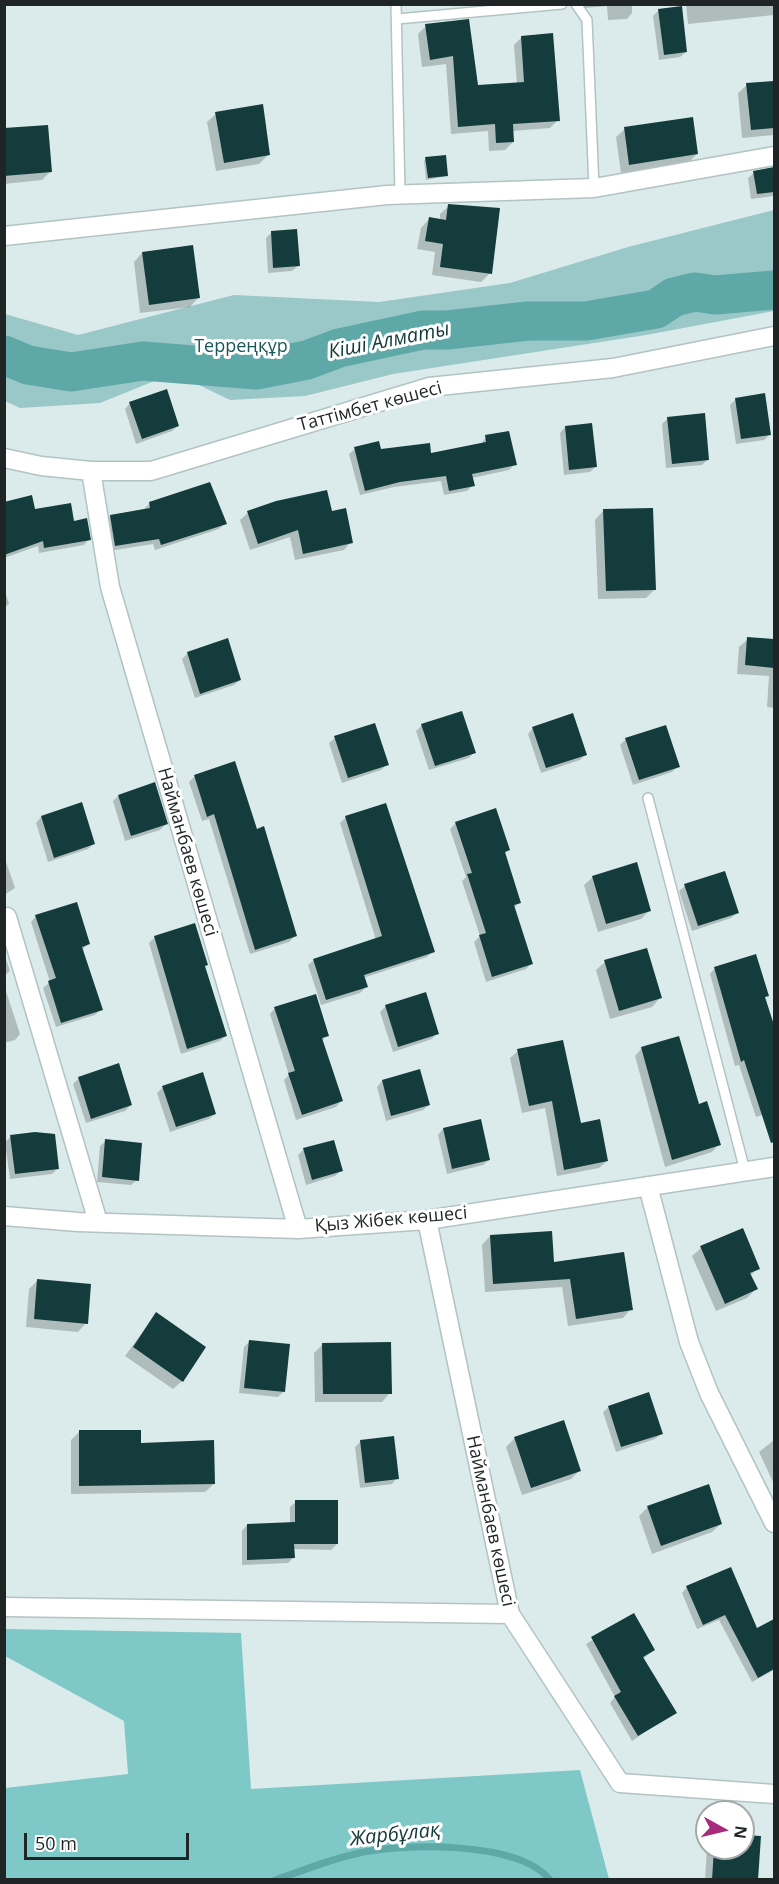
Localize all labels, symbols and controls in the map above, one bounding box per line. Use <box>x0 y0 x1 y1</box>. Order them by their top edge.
water label: Кіші Алматы <box>326 317 452 365</box>
park label: Терреңқұр <box>194 336 288 358</box>
street label: Таттімбет көшесі <box>296 377 444 437</box>
street label: Найманбаев көшесі <box>153 765 221 939</box>
street label: Қыз Жібек көшесі <box>314 1203 468 1237</box>
street label: Найманбаев көшесі <box>461 1433 519 1609</box>
north arrow <box>695 1800 755 1860</box>
water label: Жарбұлақ <box>349 1818 441 1852</box>
scale bar <box>27 1821 192 1859</box>
text: N <box>729 1824 753 1840</box>
text: 50 m <box>35 1831 77 1855</box>

